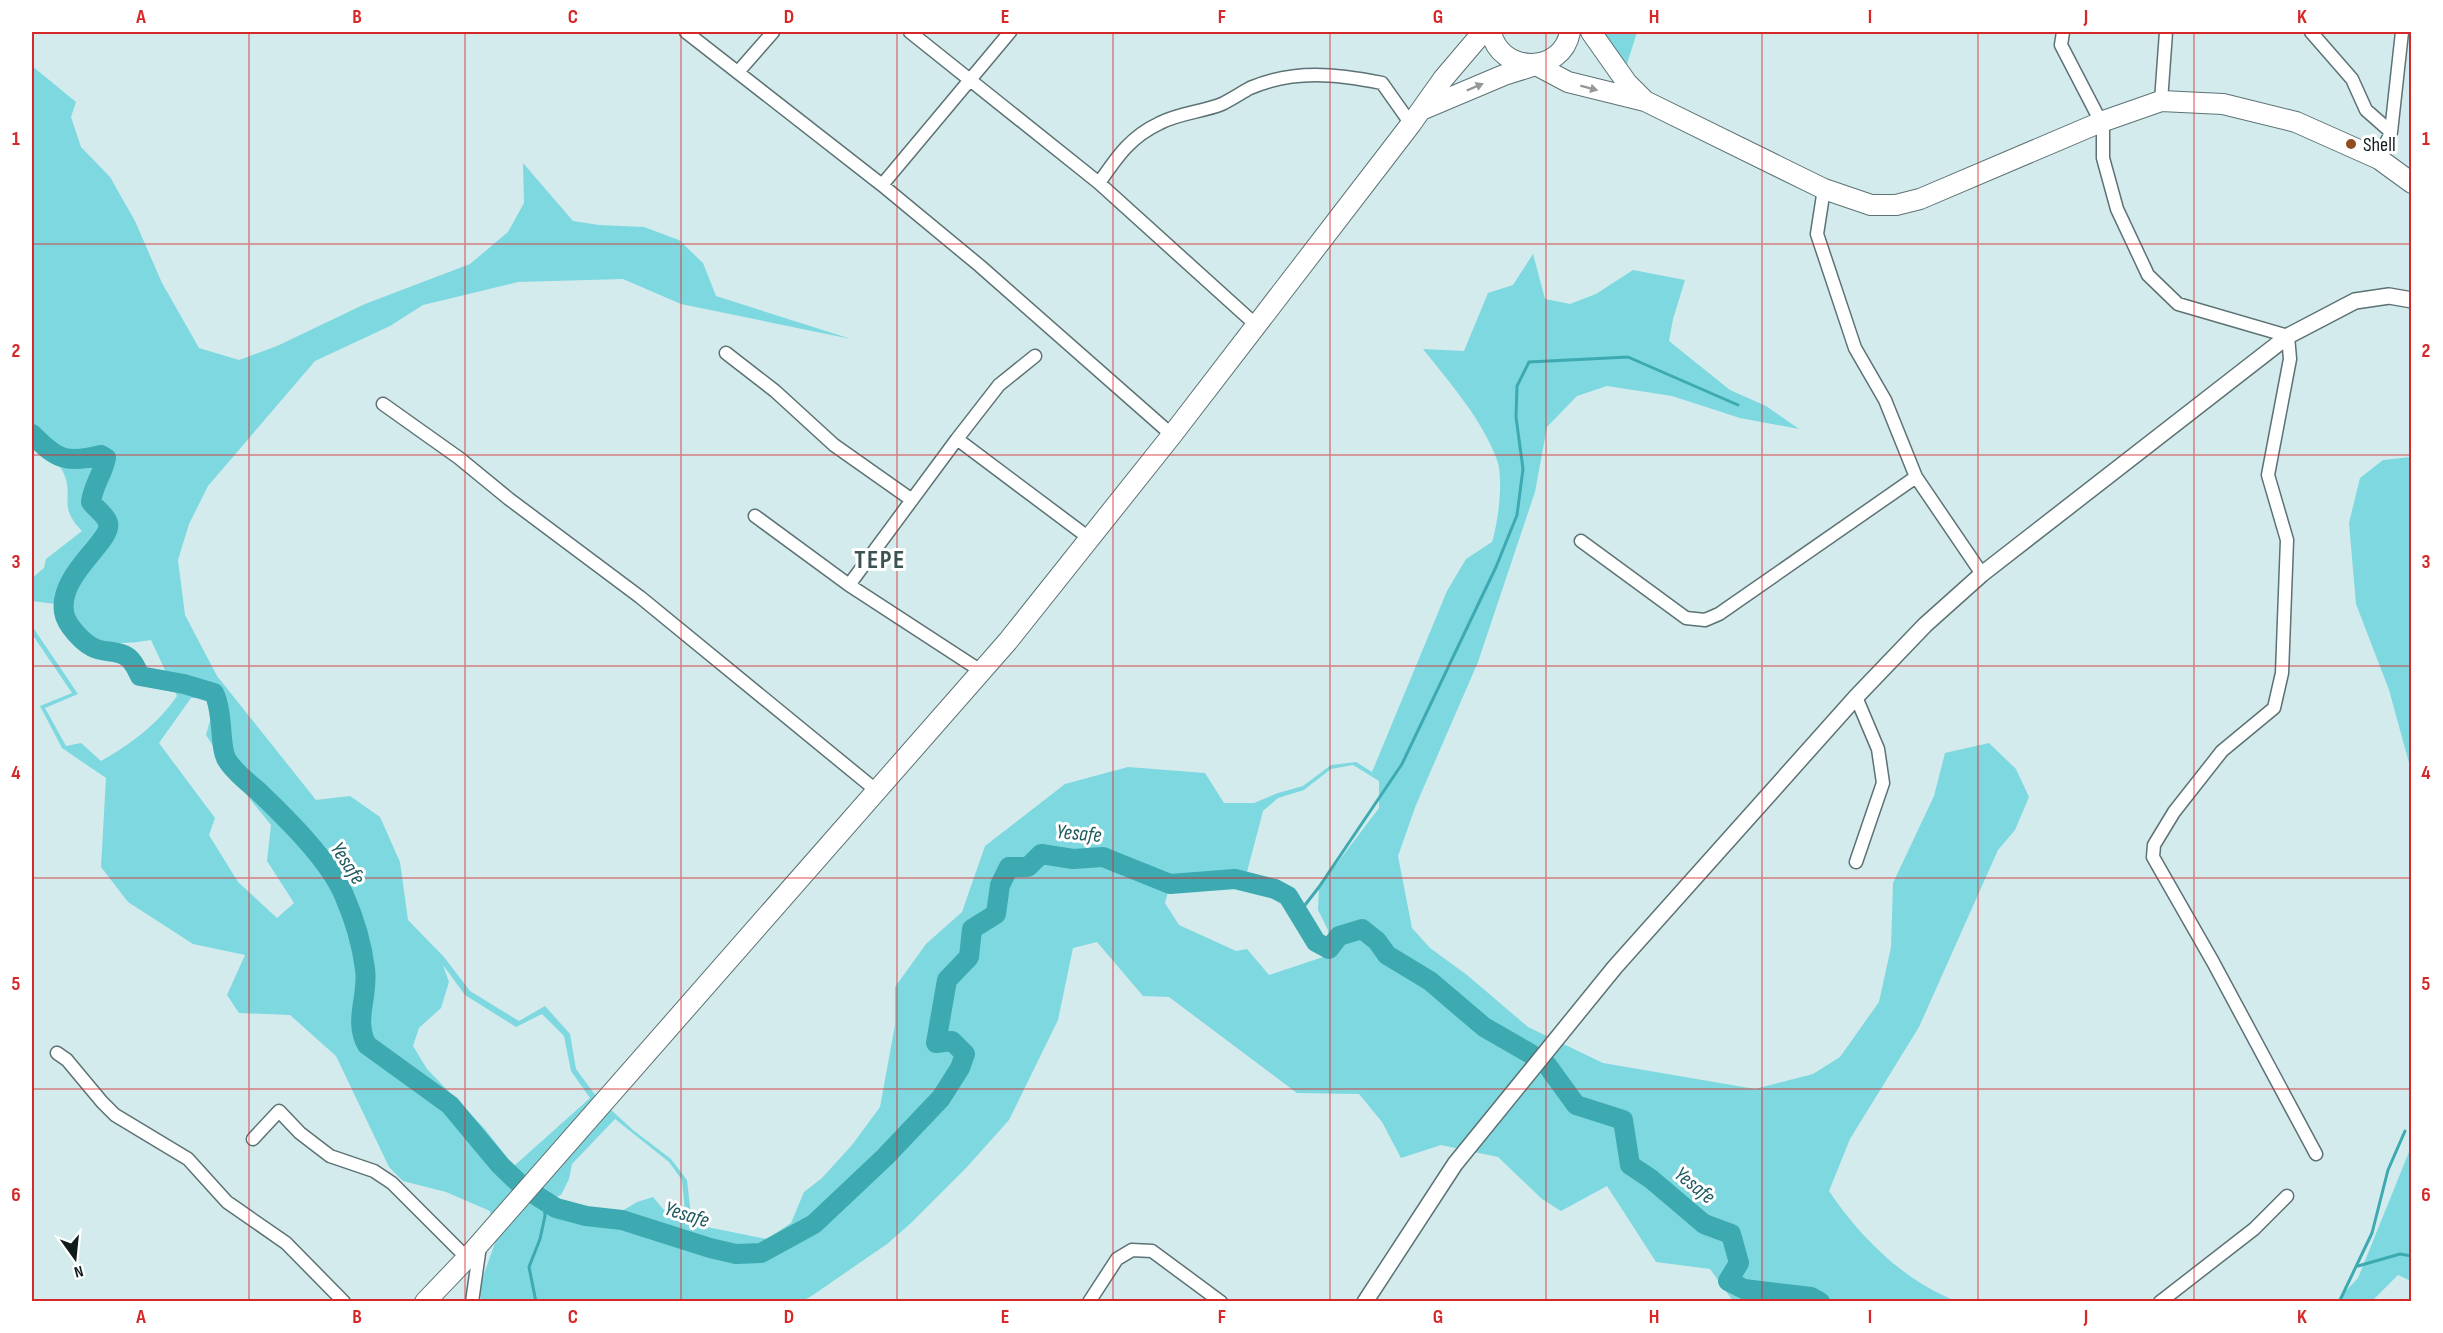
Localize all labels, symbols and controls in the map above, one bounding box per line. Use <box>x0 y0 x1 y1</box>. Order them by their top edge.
text: A <box>135 5 146 29</box>
text: B <box>352 5 362 29</box>
text: C <box>568 5 578 29</box>
text: D <box>784 5 794 29</box>
text: E <box>1001 5 1009 29</box>
text: F <box>1218 5 1226 29</box>
text: G <box>1433 5 1443 29</box>
text: H <box>1649 5 1659 29</box>
text: I <box>1868 5 1872 29</box>
text: J <box>2083 5 2088 29</box>
text: K <box>2297 5 2307 29</box>
one-way arrow <box>1467 82 1485 92</box>
one-way arrow <box>1580 84 1598 93</box>
text: 1 <box>12 127 20 151</box>
text: 1 <box>2422 127 2430 151</box>
place label: Shell <box>2363 133 2396 157</box>
marker: Shell <box>2344 137 2358 151</box>
text: 2 <box>12 339 20 363</box>
text: 2 <box>2422 339 2430 363</box>
district label: TEPE <box>854 545 906 576</box>
text: 3 <box>12 550 21 574</box>
text: 3 <box>2422 550 2431 574</box>
text: 4 <box>11 761 21 785</box>
text: 4 <box>2421 761 2431 785</box>
water label: Yesafe <box>1055 819 1103 848</box>
water label: Yesafe <box>325 837 370 889</box>
text: 5 <box>12 972 21 996</box>
text: 5 <box>2422 972 2431 996</box>
water label: Yesafe <box>1669 1161 1720 1209</box>
text: 6 <box>11 1183 21 1207</box>
text: 6 <box>2421 1183 2431 1207</box>
water label: Yesafe <box>662 1196 712 1233</box>
north arrow <box>45 1228 105 1288</box>
text: N <box>72 1261 85 1281</box>
text: A <box>135 1305 146 1329</box>
text: B <box>352 1305 362 1329</box>
text: C <box>568 1305 578 1329</box>
text: D <box>784 1305 794 1329</box>
text: E <box>1001 1305 1009 1329</box>
text: F <box>1218 1305 1226 1329</box>
text: G <box>1433 1305 1443 1329</box>
text: H <box>1649 1305 1659 1329</box>
text: I <box>1868 1305 1872 1329</box>
text: J <box>2083 1305 2088 1329</box>
text: K <box>2297 1305 2307 1329</box>

